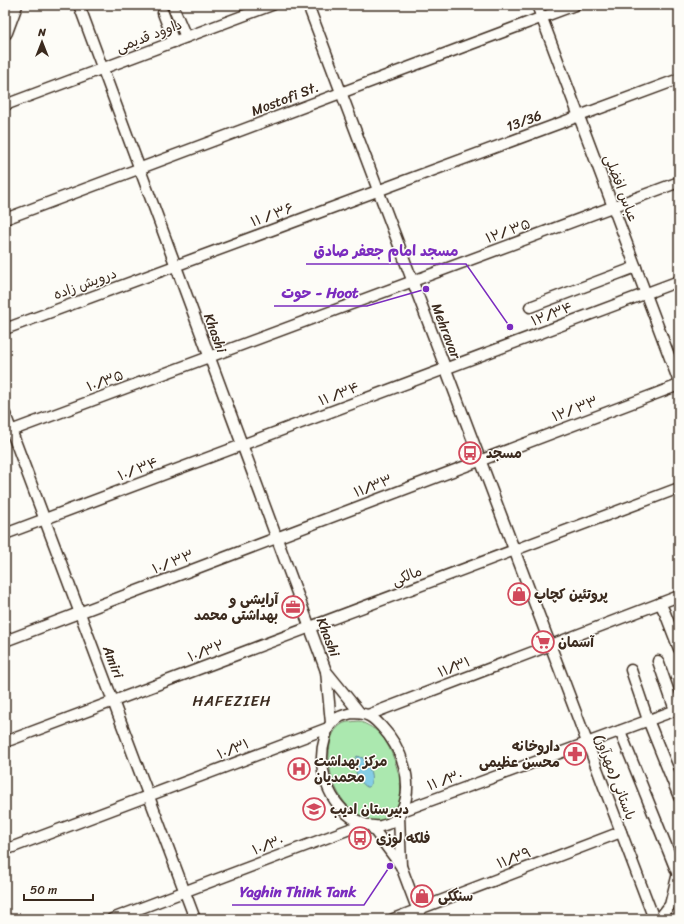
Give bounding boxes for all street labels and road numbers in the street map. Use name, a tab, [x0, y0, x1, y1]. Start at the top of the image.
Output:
street label: داوود قدیمی	[112, 12, 186, 60]
street label: Mostofi St.	[247, 75, 323, 123]
street label: 13/36	[503, 103, 545, 139]
street label: عباس افضلی	[597, 150, 645, 226]
street label: ۱۱ / ۳۶	[247, 196, 297, 234]
street label: ۱۲/ ۳۵	[482, 211, 534, 251]
street label: درویش زاده	[50, 261, 120, 307]
street label: ۱۲/۳۴	[527, 295, 577, 333]
street label: Mehravar	[424, 299, 469, 364]
street label: Khashi	[196, 310, 234, 357]
street label: ۱۰/۳۵	[83, 363, 127, 399]
street label: ۱۱ /۳۴	[315, 375, 363, 413]
street label: ۱۲/ ۳۳	[548, 389, 602, 429]
street label: ۱۰/ ۳۴	[114, 450, 162, 488]
street label: ۱۱/۳۳	[350, 467, 396, 505]
street label: ۱۰/ ۳۳	[148, 543, 198, 581]
street label: مالکی	[388, 559, 426, 593]
street label: Khashi	[309, 614, 347, 661]
street label: ۱۰/۳۲	[184, 633, 228, 669]
street label: Amiri	[95, 641, 131, 683]
street label: ۱۱/۳۱	[434, 649, 474, 685]
street label: باستانی (مهرآور)	[587, 730, 643, 824]
street label: ۱۰/۳۱	[213, 731, 253, 767]
street label: ۱۱ /۳۰	[423, 762, 467, 798]
street label: ۱۰/۳۰	[248, 827, 288, 863]
street label: ۱۱/۲۹	[493, 840, 535, 876]

